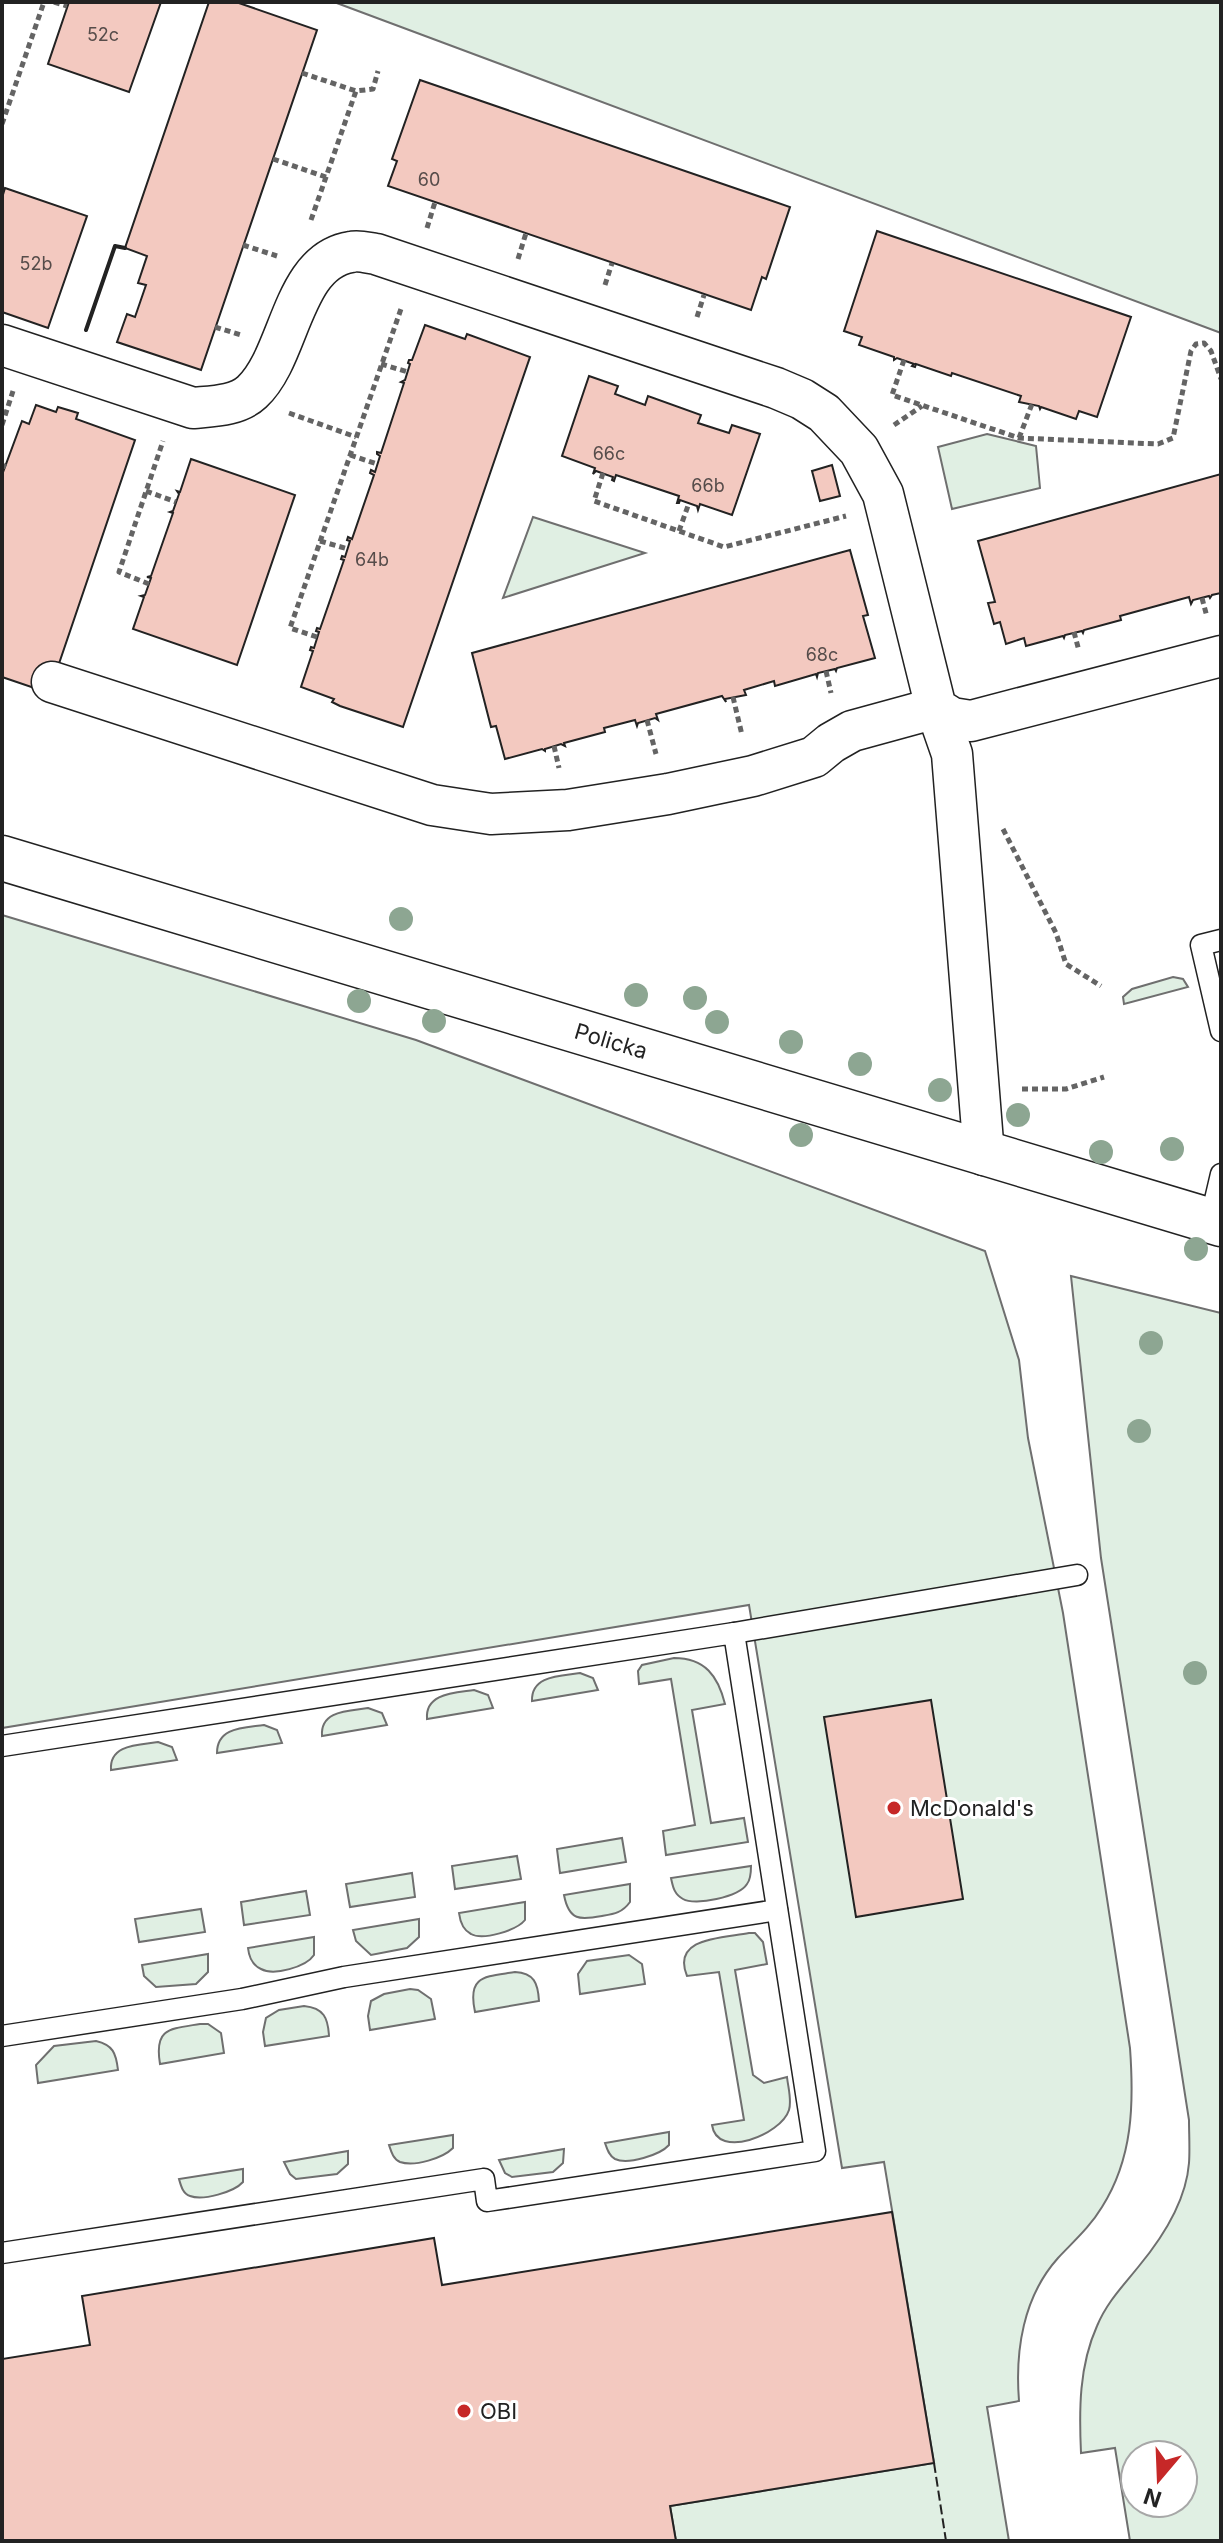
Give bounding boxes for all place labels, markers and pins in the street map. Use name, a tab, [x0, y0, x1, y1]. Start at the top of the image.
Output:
place label: McDonald's	[910, 1795, 1034, 1821]
marker: McDonald's	[885, 1799, 903, 1817]
place label: OBI	[480, 2398, 517, 2424]
marker: OBI	[455, 2402, 473, 2420]

